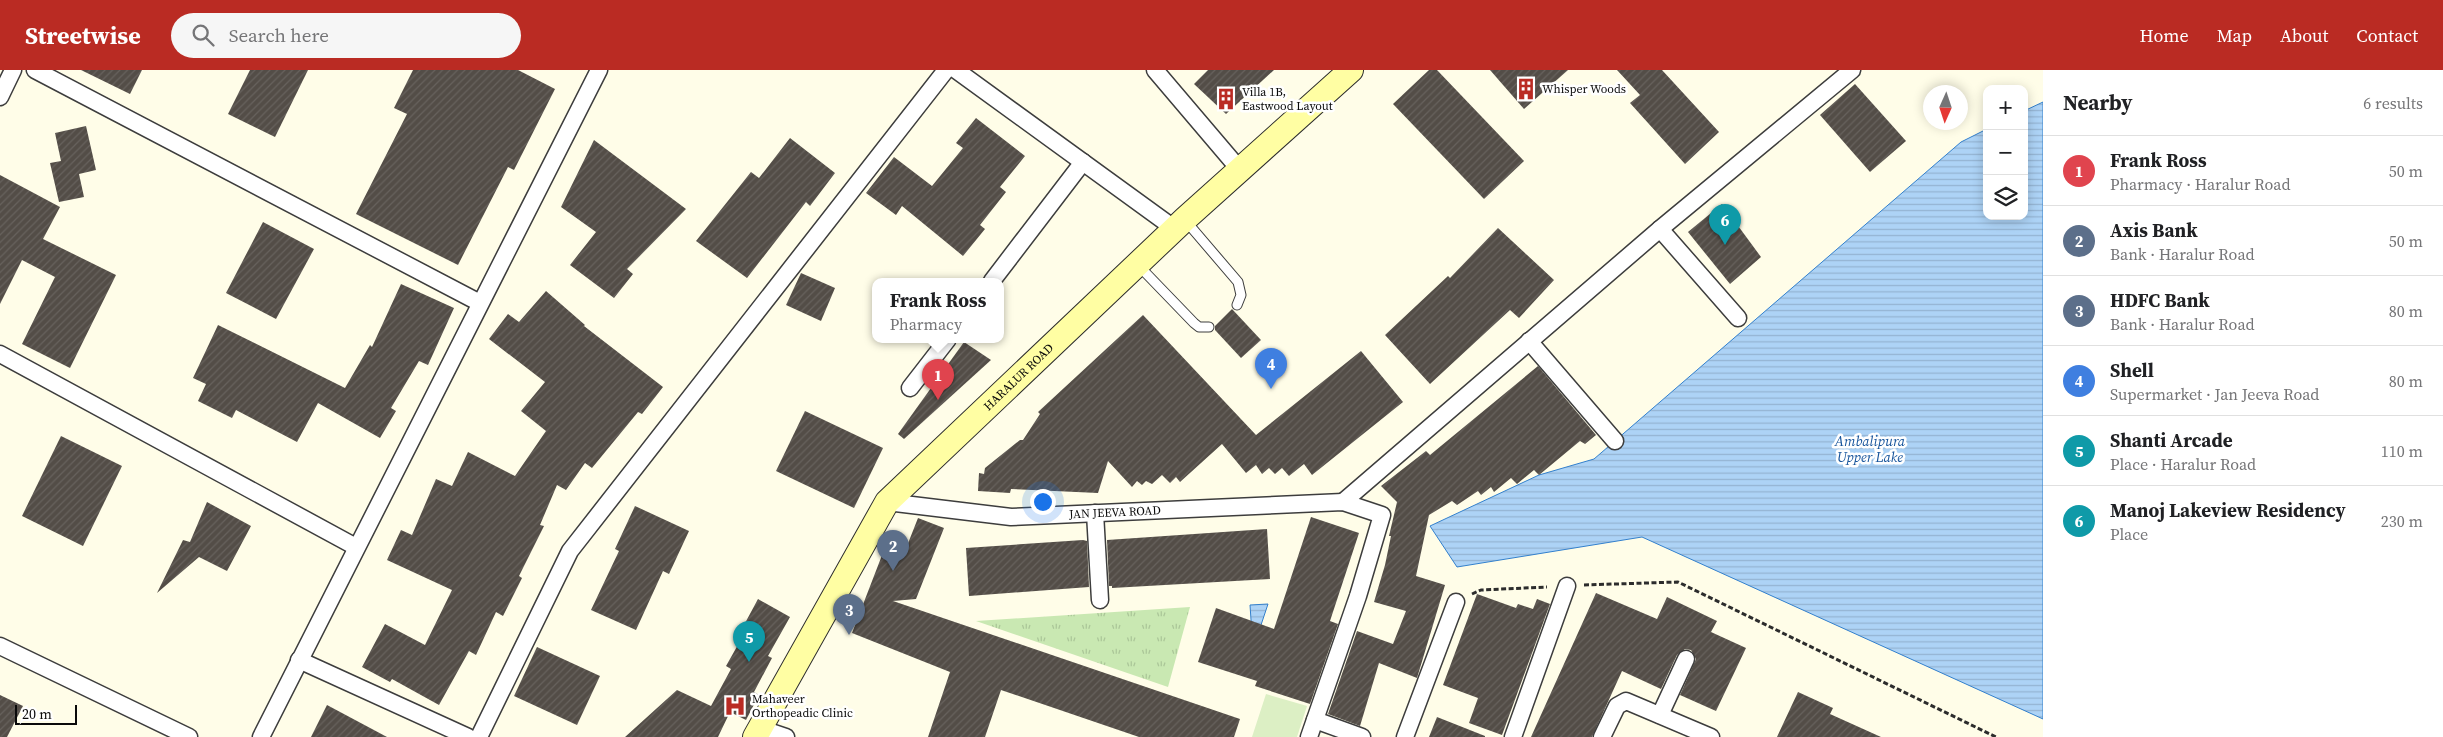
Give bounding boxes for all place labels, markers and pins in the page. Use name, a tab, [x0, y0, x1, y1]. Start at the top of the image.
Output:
building icon: Whisper Woods	[1513, 76, 1539, 102]
place label: Whisper Woods	[1542, 81, 1626, 97]
place label: Villa 1B, Eastwood Layout	[1242, 84, 1333, 114]
building icon: Villa 1B, Eastwood Layout	[1213, 86, 1239, 112]
pin: 6	[1709, 204, 1741, 245]
pin: 4	[1255, 348, 1287, 389]
pin: 1	[922, 359, 954, 400]
pin: 2	[877, 530, 909, 571]
pin: 3	[833, 594, 865, 635]
pin: 5	[733, 621, 765, 662]
place label: Mahaveer Orthopeadic Clinic	[752, 691, 853, 721]
hospital icon: Mahaveer Orthopeadic Clinic	[722, 693, 748, 719]

